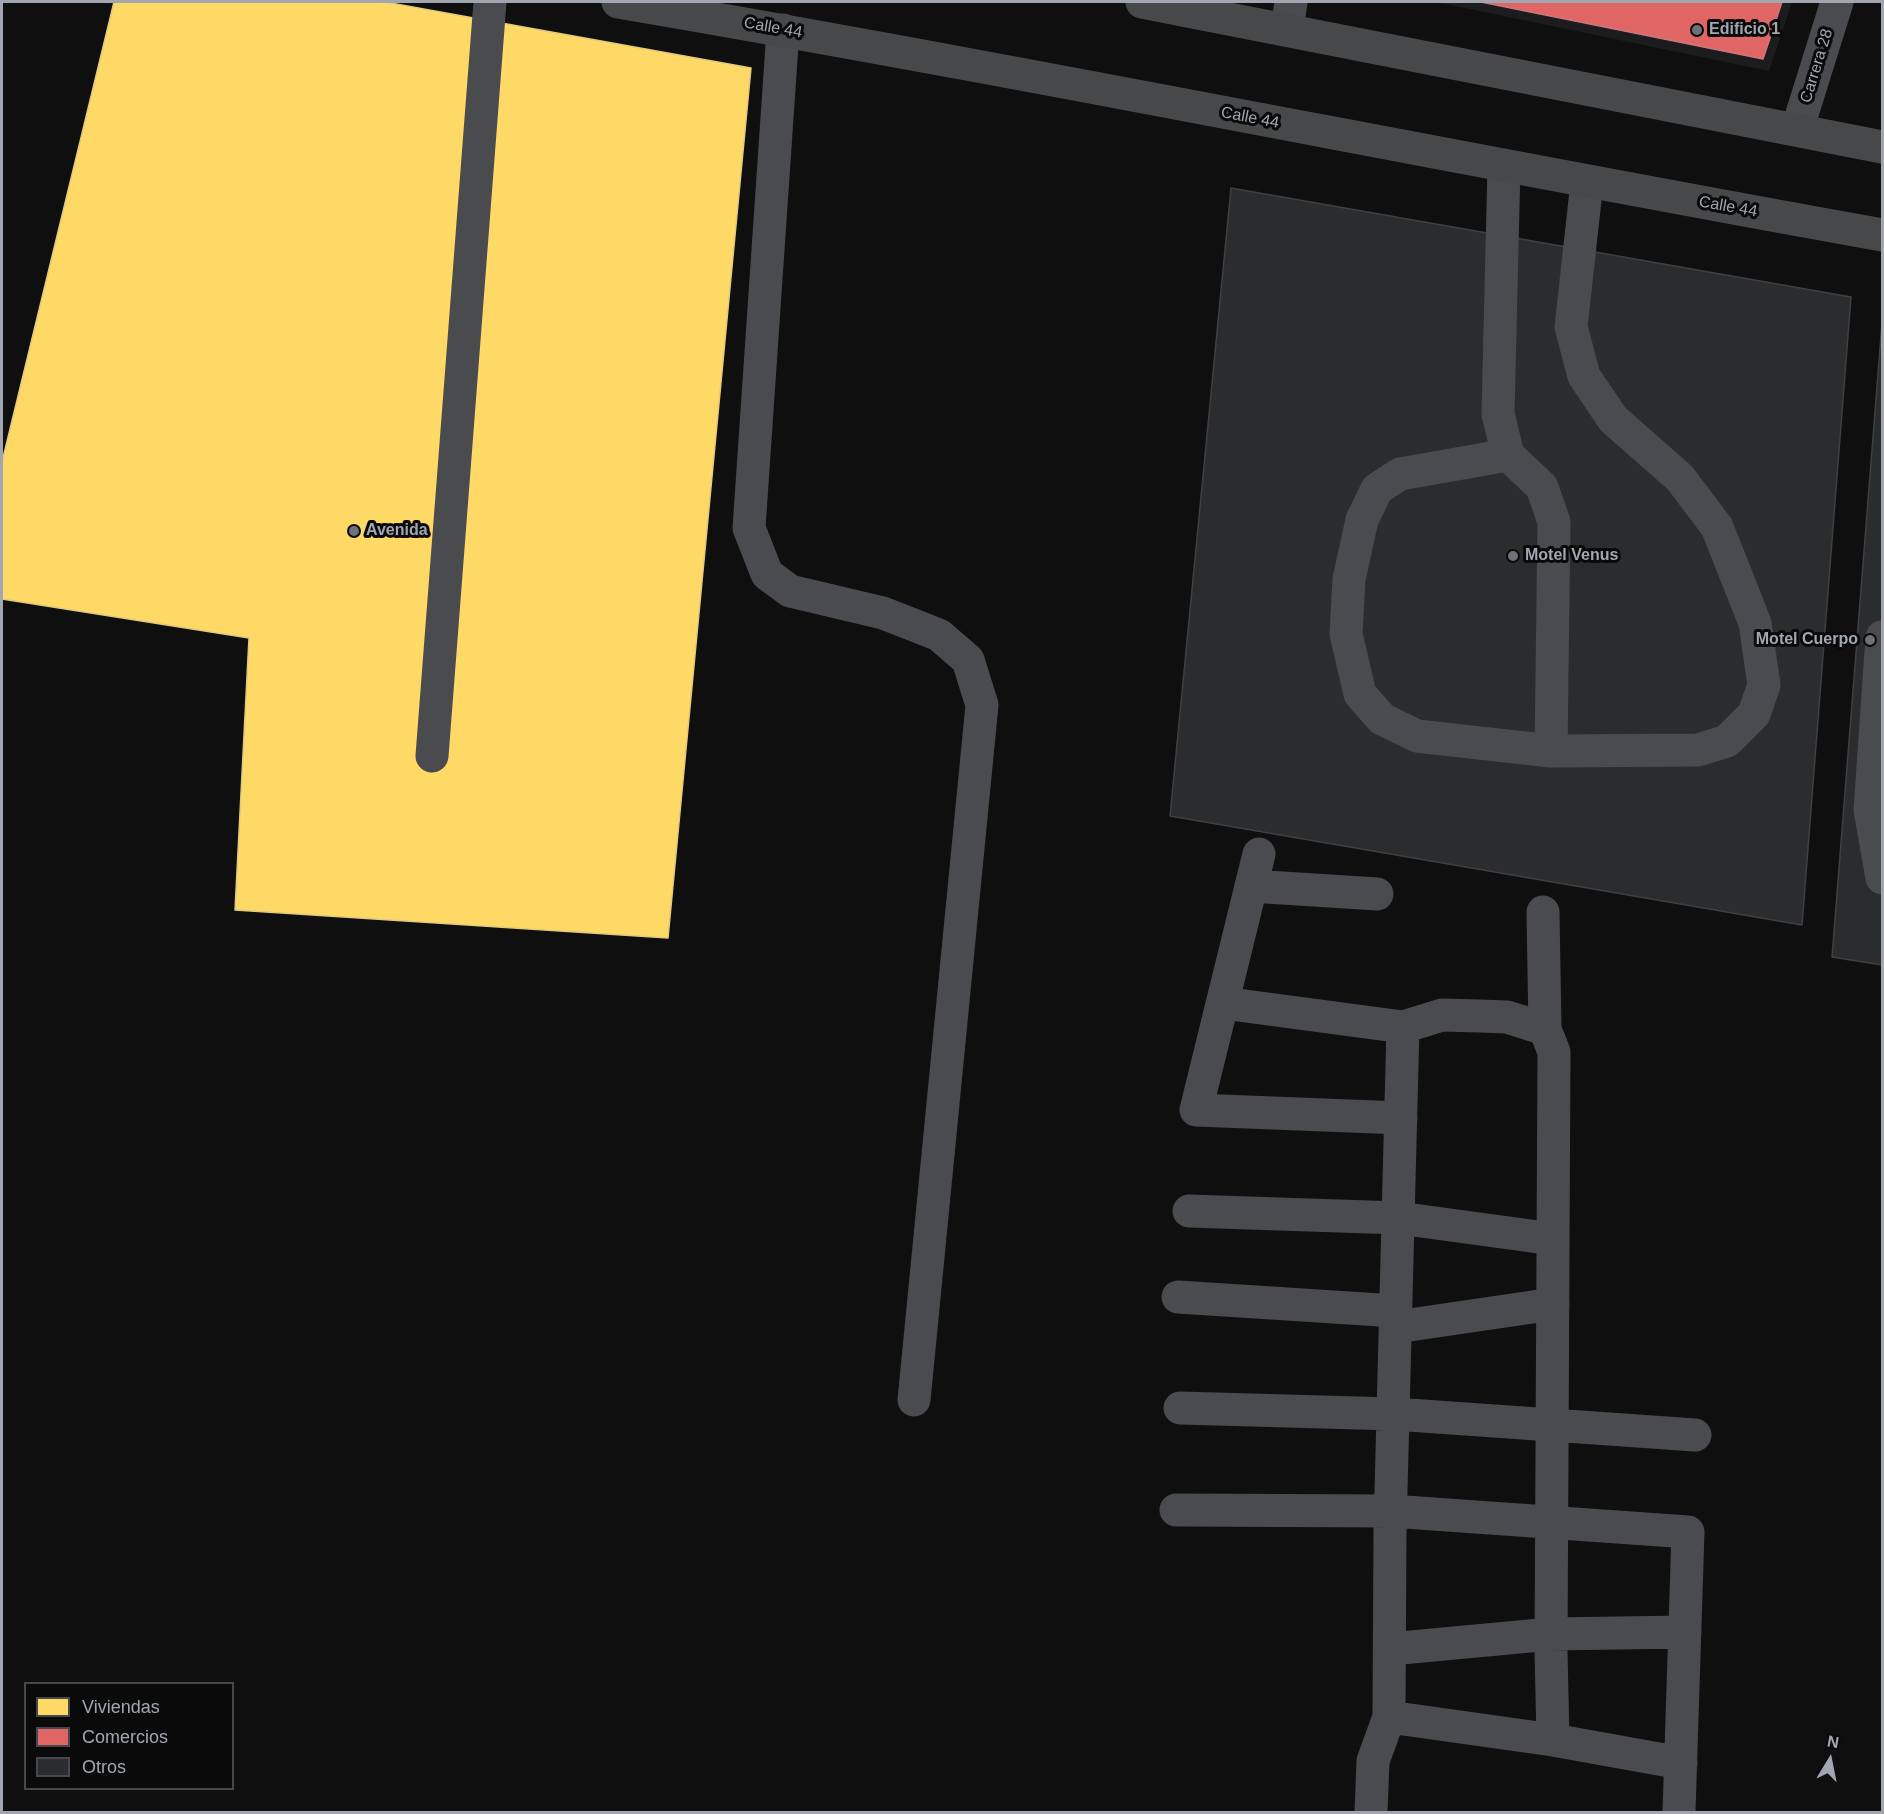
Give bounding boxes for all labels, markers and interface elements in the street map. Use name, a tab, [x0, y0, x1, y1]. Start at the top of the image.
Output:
street label: Calle 44	[742, 13, 804, 43]
place label: Edificio 1	[1709, 20, 1780, 40]
marker: Edificio 1	[1690, 23, 1704, 37]
street label: Carrera 28	[1797, 27, 1837, 105]
street label: Calle 44	[1219, 103, 1281, 133]
street label: Calle 44	[1697, 192, 1759, 222]
place label: Avenida	[366, 521, 428, 541]
marker: Avenida	[347, 524, 361, 538]
place label: Motel Venus	[1525, 546, 1618, 566]
marker: Motel Venus	[1506, 549, 1520, 563]
place label: Motel Cuerpo	[1756, 630, 1858, 650]
marker: Motel Cuerpo	[1863, 633, 1877, 647]
legend	[24, 1682, 234, 1790]
text: Viviendas	[82, 1697, 160, 1717]
text: Comercios	[82, 1727, 168, 1747]
north arrow	[1800, 1730, 1860, 1790]
text: N	[1826, 1732, 1840, 1751]
text: Otros	[82, 1757, 126, 1777]

